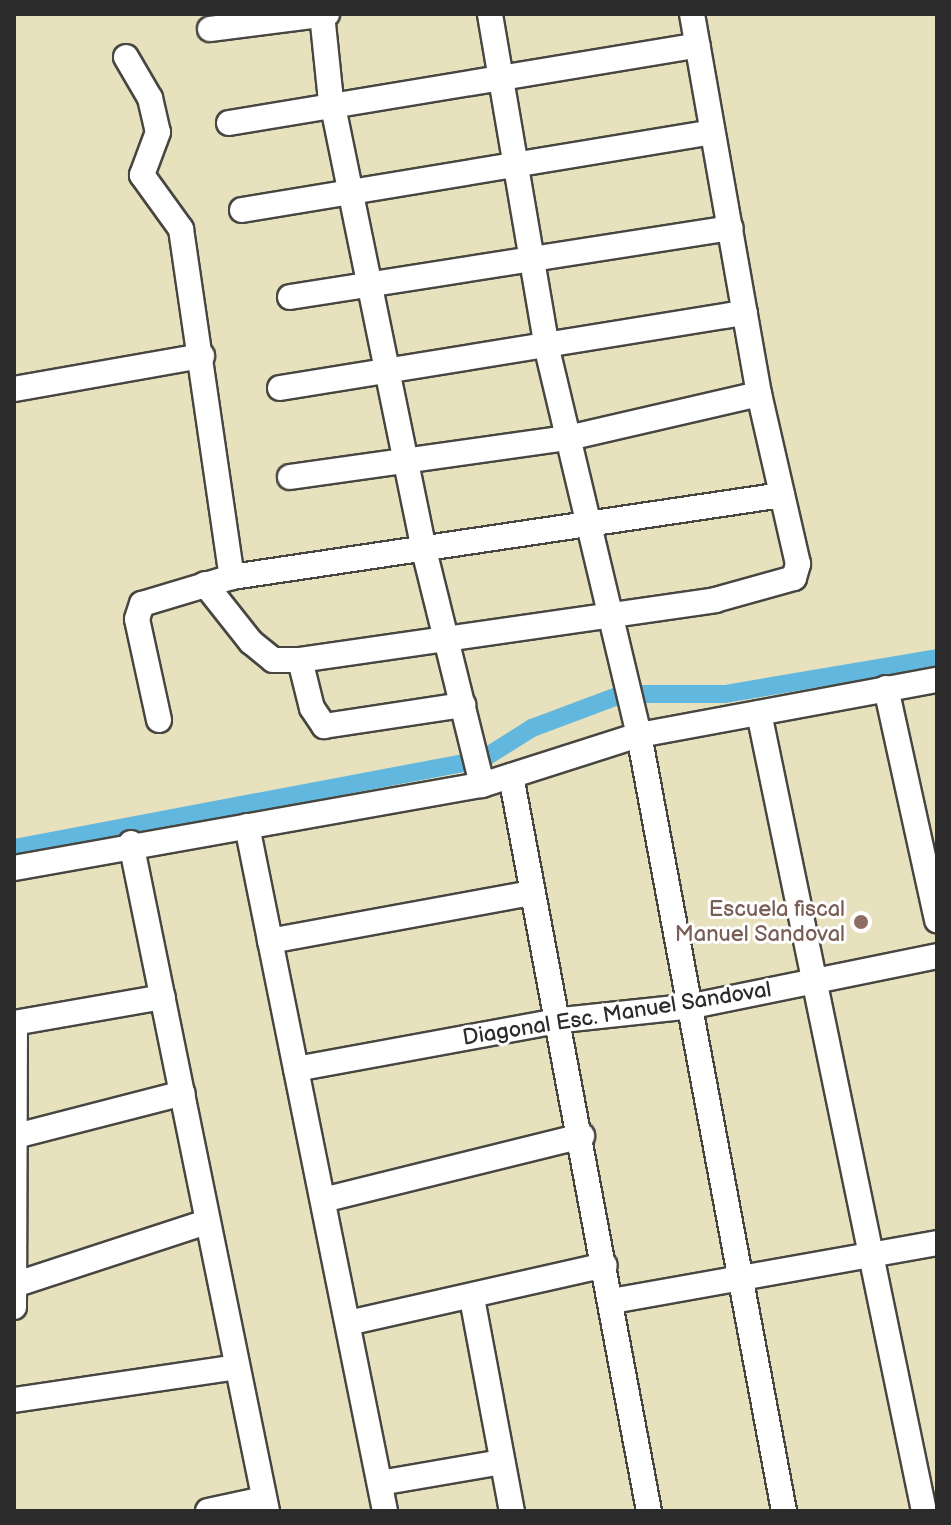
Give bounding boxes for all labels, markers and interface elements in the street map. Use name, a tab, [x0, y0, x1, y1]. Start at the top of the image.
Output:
place label: Escuela fiscal Manuel Sandoval	[674, 896, 845, 948]
marker: Escuela fiscal Manuel Sandoval	[852, 913, 870, 931]
street label: Diagonal Esc. Manuel Sandoval	[461, 977, 773, 1051]

